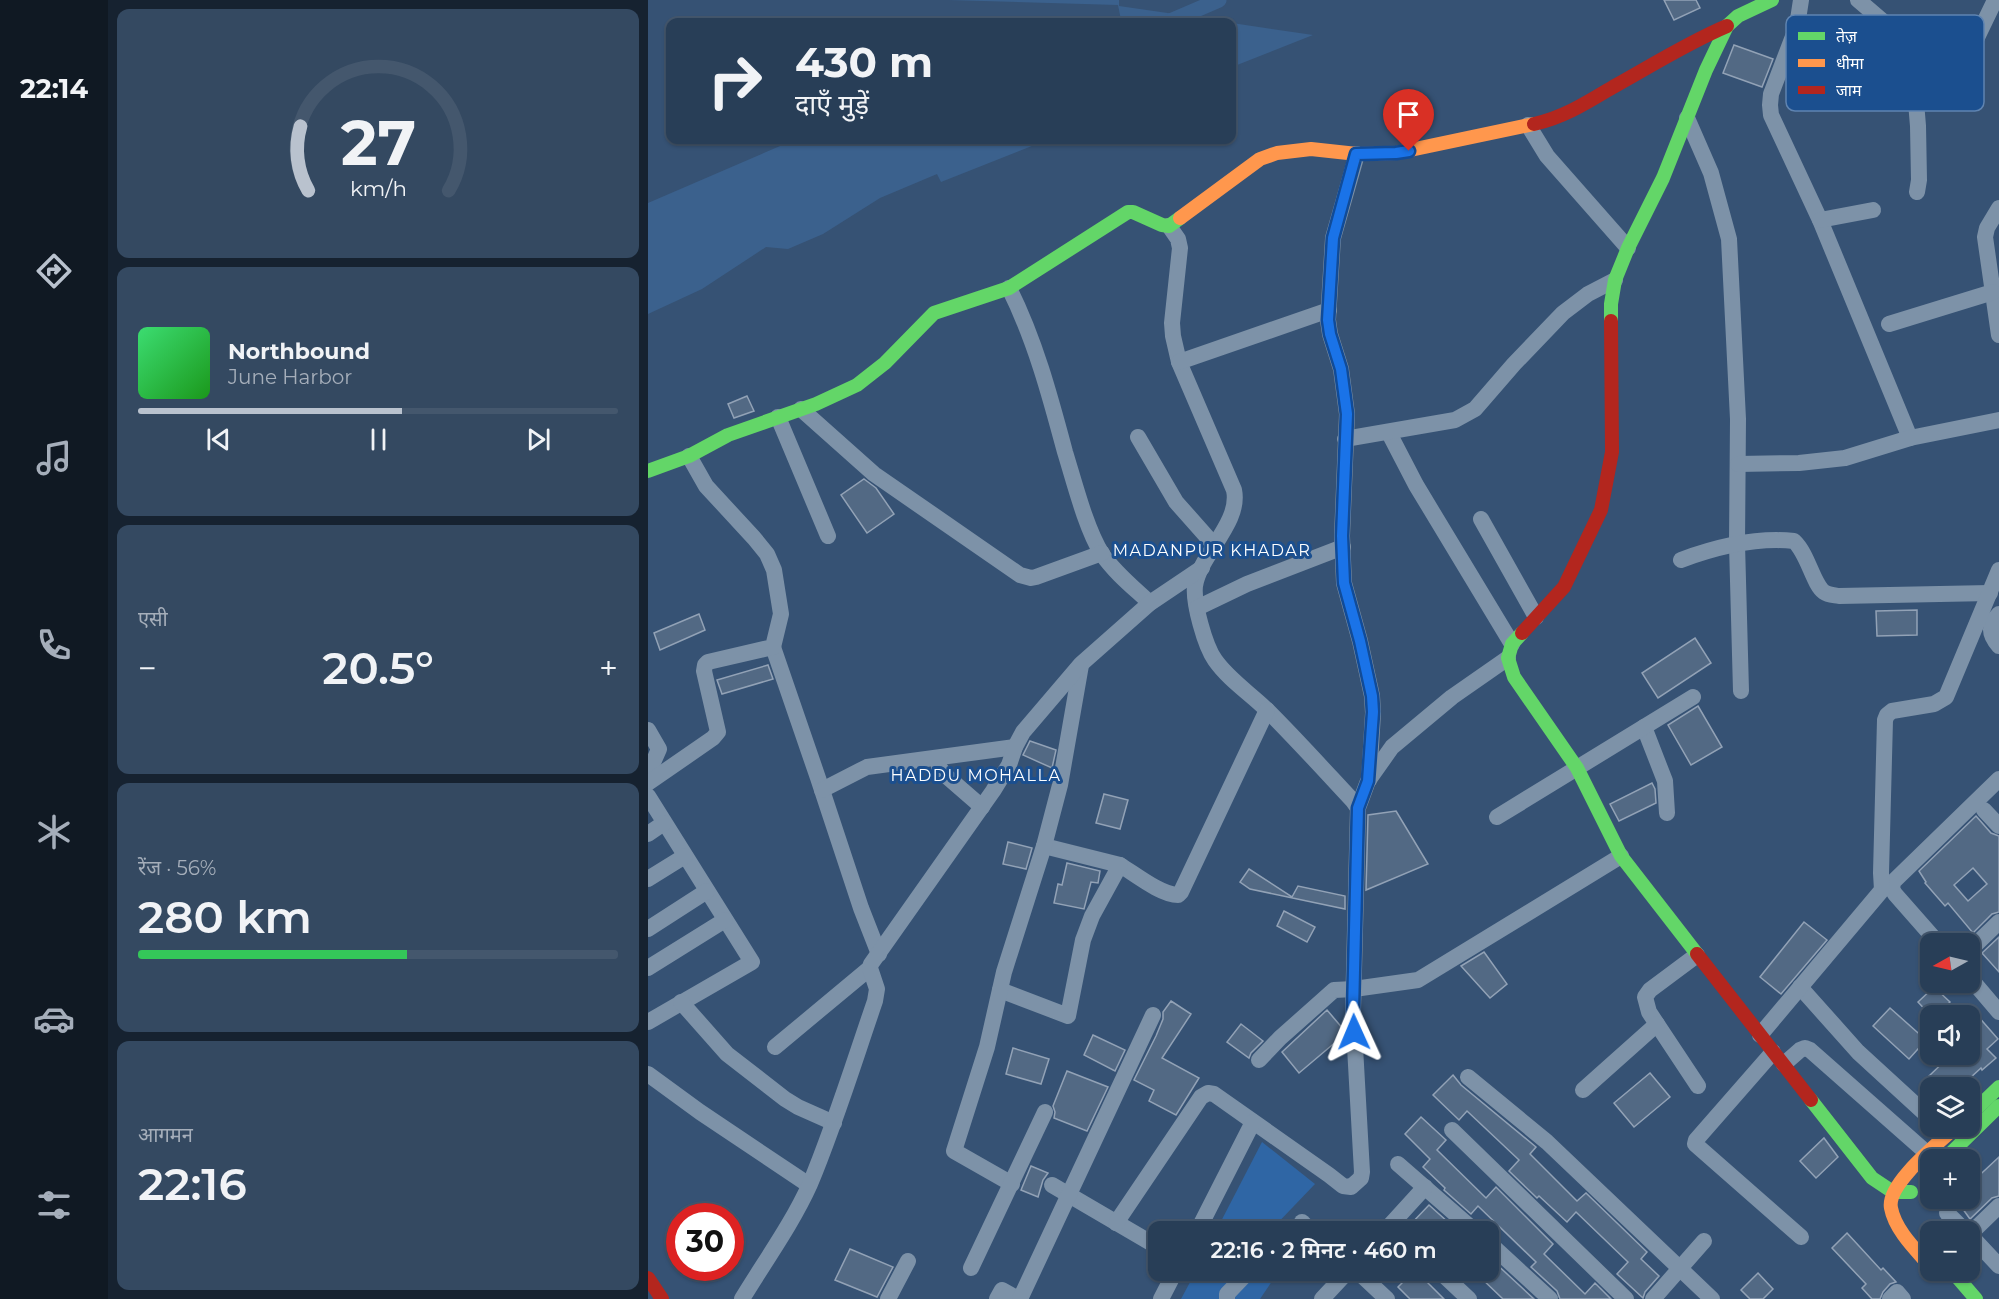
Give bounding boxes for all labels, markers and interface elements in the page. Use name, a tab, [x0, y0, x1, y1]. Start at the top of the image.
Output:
legend	[1786, 15, 1984, 111]
text: तेज़	[1836, 27, 1858, 46]
text: 430 m	[795, 36, 933, 88]
icon: right	[696, 42, 774, 120]
text: धीमा	[1836, 54, 1865, 73]
text: 22:14	[20, 72, 88, 105]
text: जाम	[1836, 81, 1862, 100]
text: दाएँ मुड़ें	[795, 88, 869, 121]
pin	[1383, 89, 1434, 151]
icon: arrive	[1392, 98, 1425, 131]
text: 27	[340, 105, 416, 181]
text: km/h	[349, 175, 407, 201]
icon: directions	[33, 250, 75, 292]
text: Northbound	[228, 338, 370, 365]
text: June Harbor	[228, 365, 352, 389]
icon: previous	[202, 423, 235, 456]
icon: pause	[362, 423, 395, 456]
icon: next	[522, 423, 555, 456]
icon: music	[33, 437, 75, 479]
district label: MADANPUR KHADAR	[1113, 541, 1311, 560]
text: एसी	[138, 607, 168, 631]
icon: phone	[33, 624, 75, 666]
text: 20.5°	[322, 640, 434, 695]
text: −	[138, 648, 157, 688]
text: +	[599, 648, 618, 688]
district label: HADDU MOHALLA	[891, 766, 1061, 785]
icon: climate	[33, 811, 75, 853]
text: रेंज · 56%	[138, 856, 216, 880]
text: 280 km	[138, 889, 312, 944]
north arrow	[1920, 933, 1980, 993]
map controls	[1920, 933, 1980, 1281]
icon: car	[33, 998, 75, 1040]
position arrow	[1322, 1000, 1386, 1064]
button: sound	[1920, 1005, 1980, 1065]
button: layers	[1920, 1077, 1980, 1137]
text: आगमन	[138, 1123, 193, 1147]
button: +	[1920, 1149, 1980, 1209]
text: 22:16	[138, 1156, 247, 1211]
icon: filters	[33, 1184, 75, 1226]
speed limit sign: 30	[666, 1203, 744, 1281]
button: −	[1920, 1221, 1980, 1281]
text: 22:16 · 2 मिनट · 460 m	[1210, 1237, 1437, 1264]

